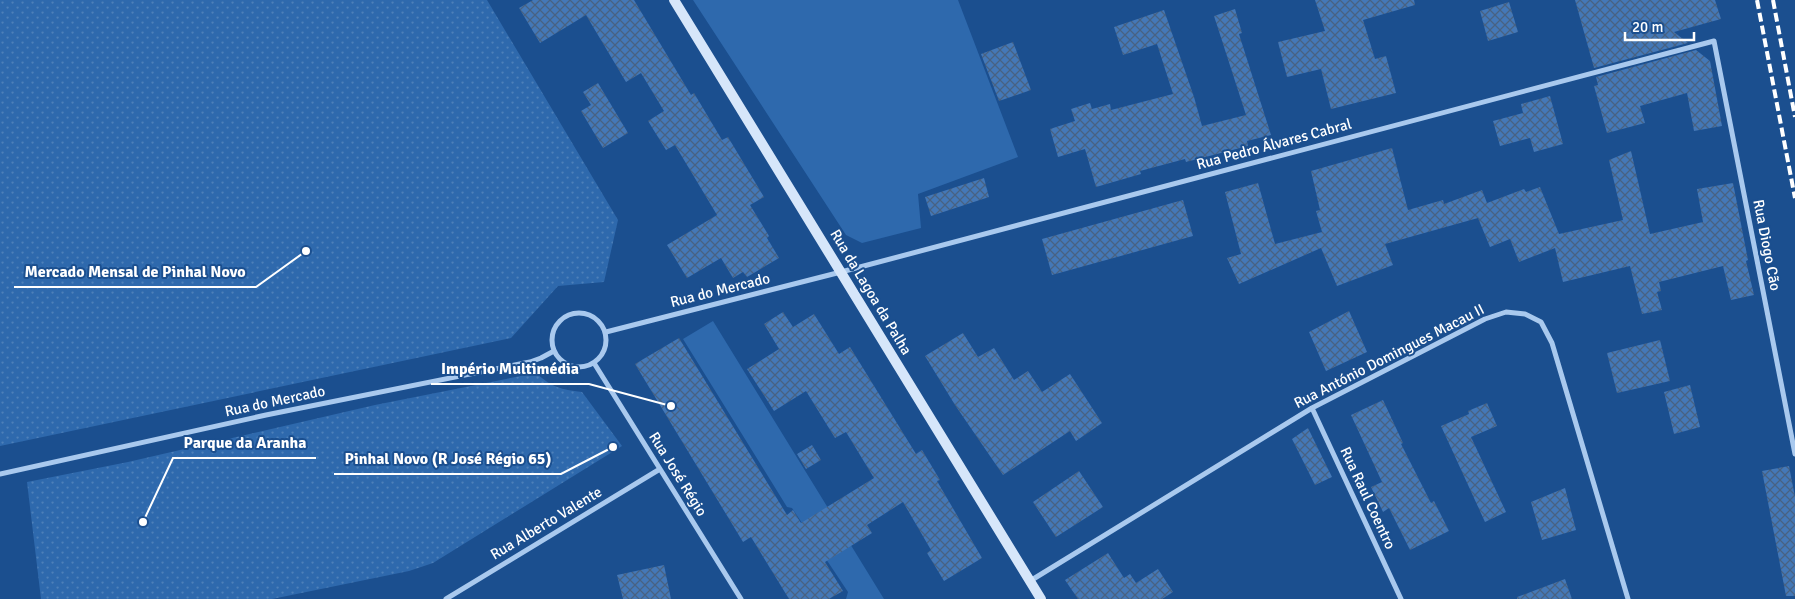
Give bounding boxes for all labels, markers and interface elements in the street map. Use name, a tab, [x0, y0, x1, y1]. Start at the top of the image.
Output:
scale bar	[1625, 10, 1694, 42]
text: 20 m	[1632, 18, 1663, 36]
street label: Rua Pedro Álvares Cabral	[1194, 114, 1354, 173]
street label: Rua Diogo Cão	[1749, 198, 1785, 292]
street label: Rua da Lagoa da Palha	[826, 226, 916, 358]
callout: Mercado Mensal de Pinhal Novo	[14, 256, 256, 287]
text: Mercado Mensal de Pinhal Novo	[24, 262, 246, 282]
street label: Rua do Mercado	[668, 269, 772, 311]
street label: Rua António Domingues Macau II	[1291, 300, 1487, 412]
callout: Império Multimédia	[431, 353, 589, 384]
text: Império Multimédia	[441, 359, 579, 379]
street label: Rua do Mercado	[223, 382, 327, 420]
callout: Parque da Aranha	[173, 427, 316, 458]
street label: Rua José Régio	[645, 429, 711, 520]
text: Parque da Aranha	[184, 433, 306, 453]
callout: Pinhal Novo (R José Régio 65)	[334, 443, 561, 474]
street label: Rua Raul Coentro	[1336, 444, 1400, 552]
text: Pinhal Novo (R José Régio 65)	[345, 449, 551, 469]
street label: Rua Alberto Valente	[487, 483, 605, 563]

